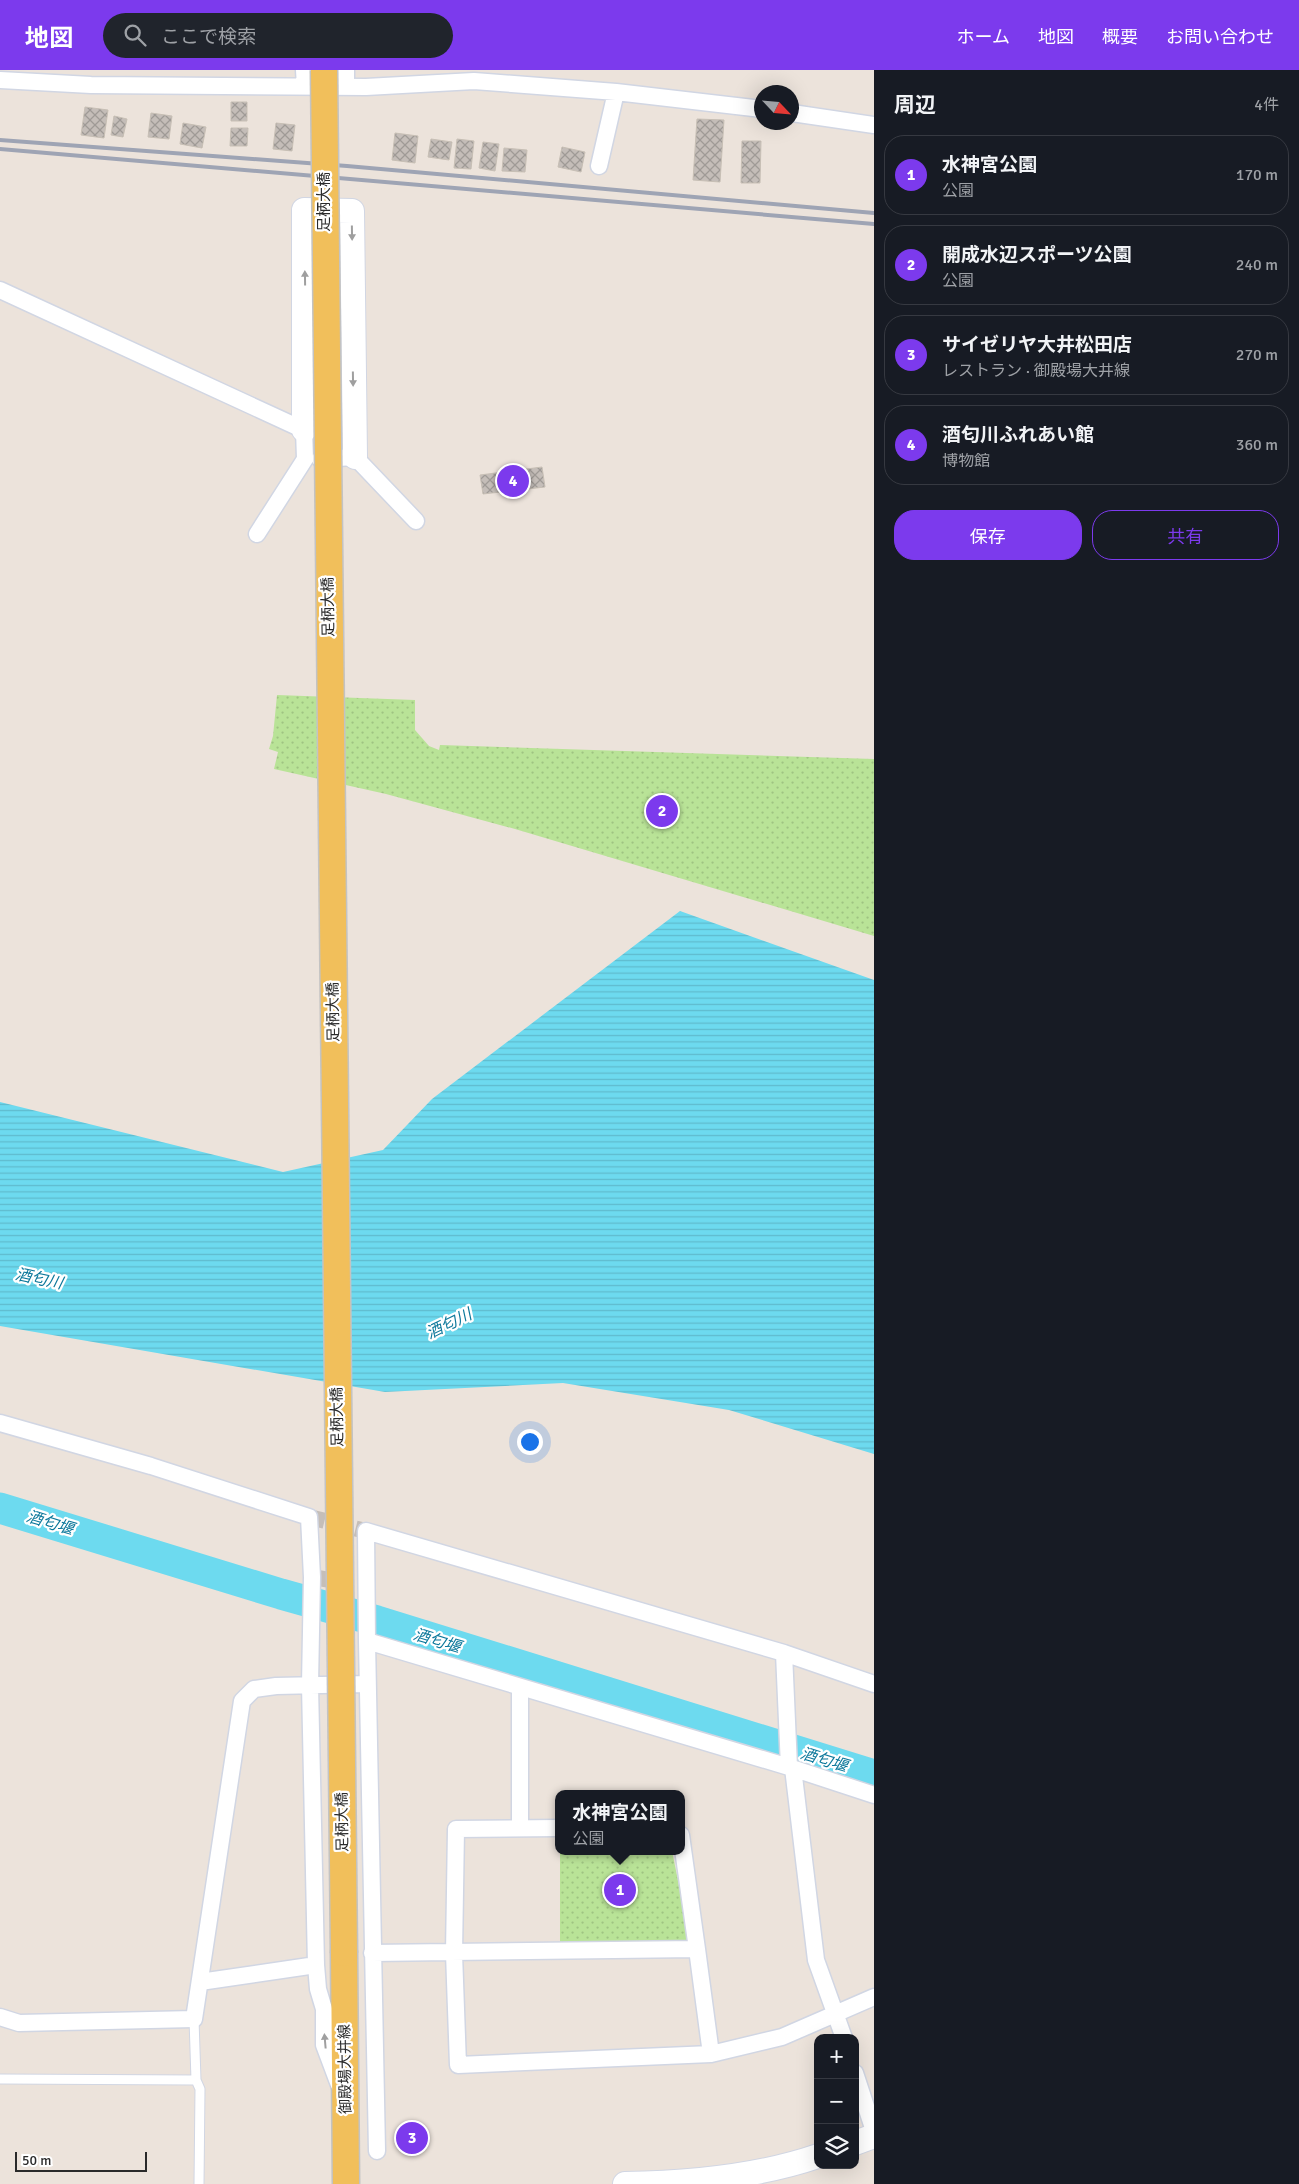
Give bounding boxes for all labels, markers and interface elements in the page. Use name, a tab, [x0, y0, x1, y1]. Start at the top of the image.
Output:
search box	[103, 13, 453, 58]
icon: search	[121, 21, 149, 49]
text: 地図	[25, 23, 73, 53]
text: ここで検索	[161, 25, 256, 49]
text: ホーム	[957, 26, 1010, 48]
text: 地図	[1038, 26, 1074, 48]
text: 概要	[1102, 26, 1138, 48]
text: お問い合わせ	[1166, 26, 1274, 48]
north arrow	[754, 85, 799, 130]
text: 周辺	[894, 92, 936, 118]
text: 4件	[1254, 95, 1279, 115]
text: 水神宮公園	[942, 153, 1037, 177]
text: 1	[907, 165, 915, 185]
text: 170 m	[1236, 165, 1278, 185]
street label: 足柄大橋	[315, 172, 333, 232]
text: 公園	[942, 181, 974, 201]
one-way arrow	[348, 225, 356, 241]
text: 開成水辺スポーツ公園	[942, 243, 1132, 267]
text: 2	[907, 255, 915, 275]
text: 240 m	[1236, 255, 1278, 275]
one-way arrow	[301, 269, 309, 285]
text: 公園	[942, 271, 974, 291]
text: サイゼリヤ大井松田店	[942, 333, 1132, 357]
text: 3	[907, 345, 915, 365]
text: 270 m	[1236, 345, 1278, 365]
text: レストラン · 御殿場大井線	[942, 361, 1130, 381]
one-way arrow	[349, 371, 357, 387]
text: 酒匂川ふれあい館	[942, 423, 1094, 447]
text: 4	[907, 435, 915, 455]
text: 360 m	[1236, 435, 1278, 455]
text: 博物館	[942, 451, 990, 471]
pin: 4	[497, 462, 529, 500]
button: 保存	[894, 510, 1082, 560]
button: 共有	[1092, 510, 1279, 560]
street label: 足柄大橋	[318, 577, 338, 637]
pin: 2	[646, 792, 678, 830]
street label: 足柄大橋	[323, 982, 343, 1042]
water label: 酒匂川	[13, 1264, 67, 1294]
water label: 酒匂川	[423, 1304, 477, 1344]
street label: 足柄大橋	[327, 1387, 347, 1447]
your location	[517, 1429, 543, 1455]
water label: 酒匂堰	[24, 1506, 79, 1540]
water label: 酒匂堰	[411, 1624, 466, 1658]
water label: 酒匂堰	[798, 1743, 853, 1777]
popup	[555, 1790, 685, 1855]
street label: 足柄大橋	[332, 1792, 352, 1852]
text: 水神宮公園	[572, 1801, 668, 1825]
text: 公園	[572, 1829, 605, 1849]
pin: 1	[604, 1871, 636, 1909]
street label: 御殿場大井線	[335, 2024, 355, 2114]
one-way arrow	[320, 2032, 328, 2048]
map controls	[814, 2034, 859, 2169]
button: +	[814, 2034, 859, 2079]
button: −	[814, 2079, 859, 2124]
pin: 3	[396, 2119, 428, 2157]
button: layers	[814, 2124, 859, 2169]
scale bar	[15, 2149, 148, 2172]
text: 50 m	[22, 2152, 51, 2169]

